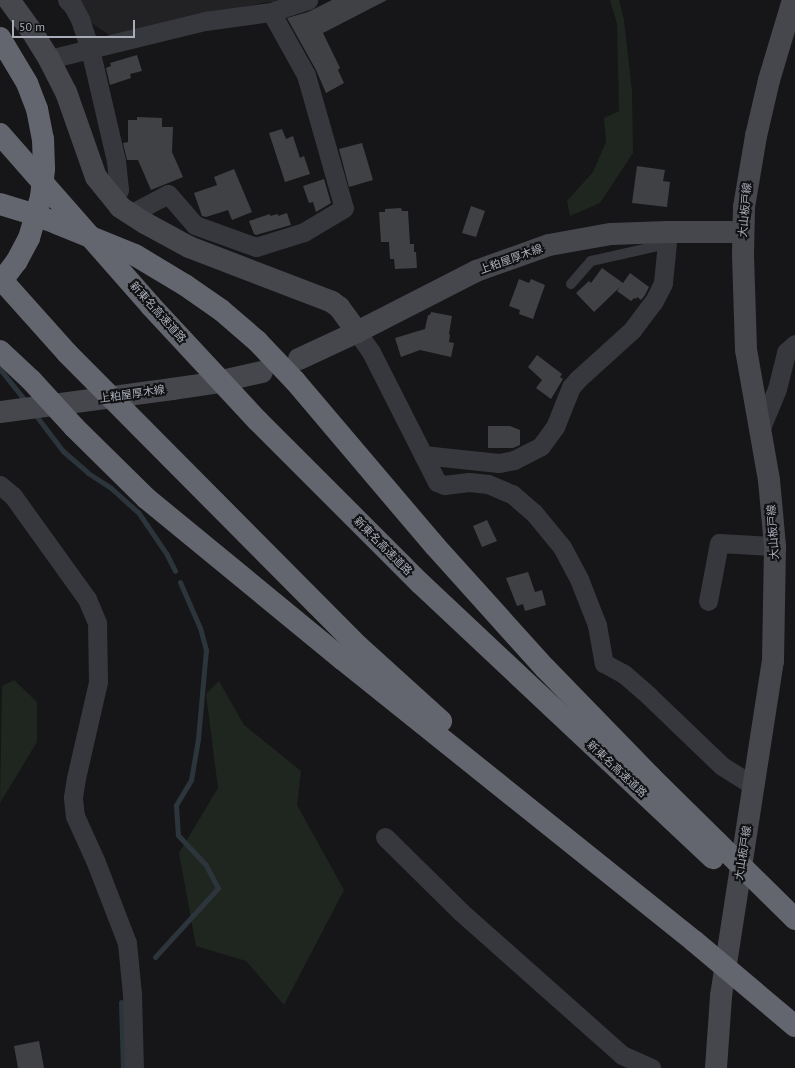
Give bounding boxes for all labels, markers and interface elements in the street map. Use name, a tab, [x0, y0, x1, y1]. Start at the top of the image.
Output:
scale bar	[14, 12, 137, 38]
text: 50 m	[19, 19, 45, 34]
street label: 大山板戸線	[736, 182, 754, 238]
street label: 上粕屋厚木線	[478, 242, 544, 276]
street label: 新東名高速道路	[127, 279, 189, 345]
street label: 上粕屋厚木線	[98, 383, 166, 405]
street label: 大山板戸線	[764, 504, 782, 560]
street label: 新東名高速道路	[351, 514, 415, 578]
street label: 新東名高速道路	[584, 738, 650, 800]
street label: 大山板戸線	[732, 825, 754, 881]

